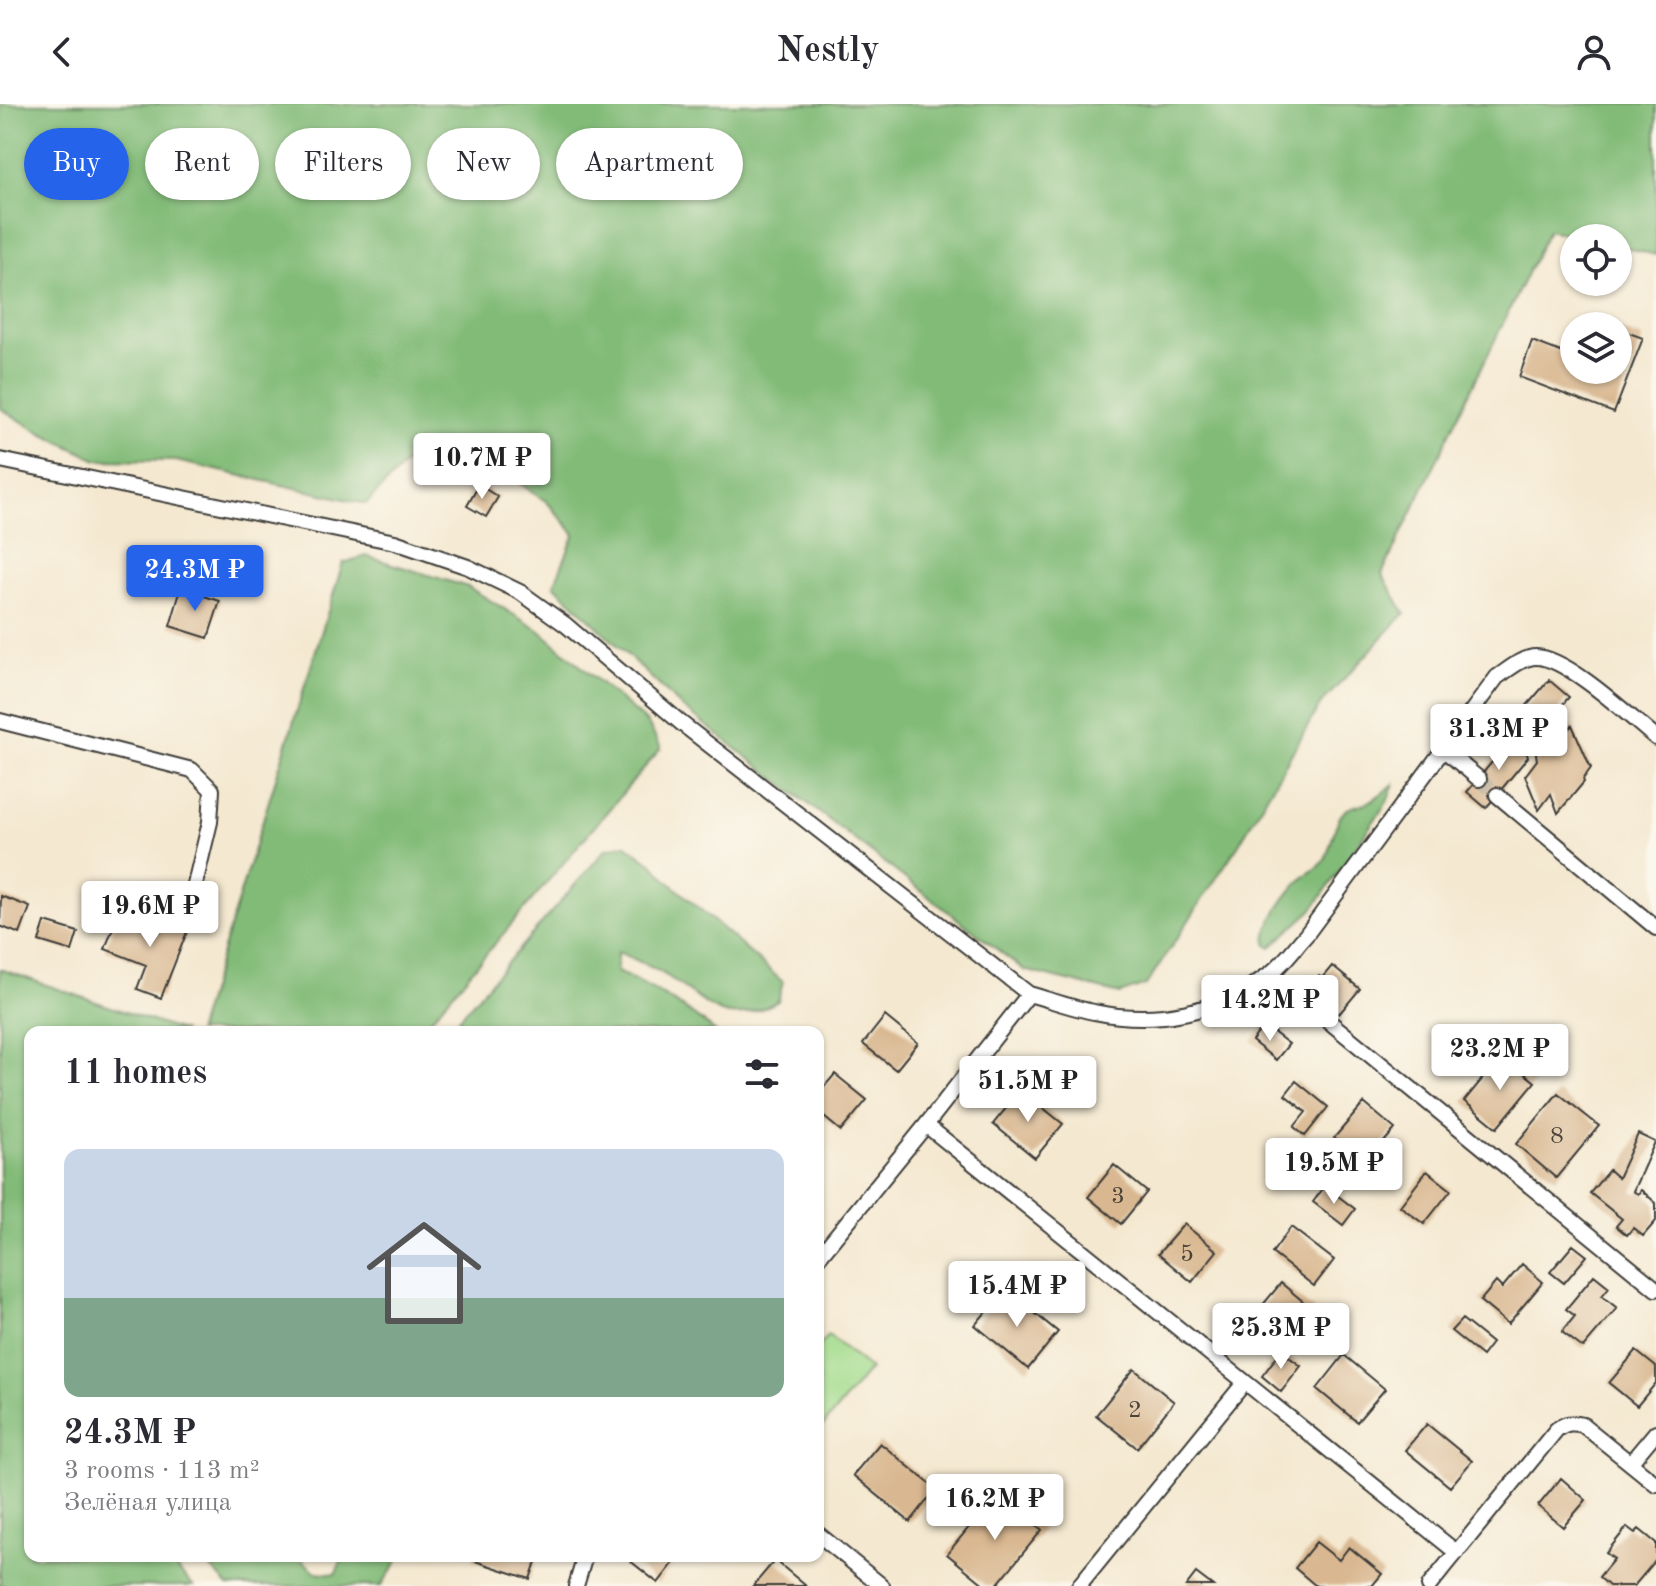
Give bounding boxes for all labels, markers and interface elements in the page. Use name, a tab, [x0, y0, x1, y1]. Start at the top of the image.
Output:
icon: back	[40, 30, 84, 74]
icon: person	[1572, 30, 1616, 74]
text: Nestly	[776, 34, 880, 70]
chip: Buy	[24, 128, 129, 200]
chip: Rent	[145, 128, 259, 200]
chip: Filters	[275, 128, 411, 200]
chip: New	[427, 128, 540, 200]
chip: Apartment	[556, 128, 743, 200]
map controls	[1560, 224, 1632, 384]
button: locate	[1560, 224, 1632, 296]
button: layers	[1560, 312, 1632, 384]
pin: 10.7M ₽	[408, 433, 556, 501]
text: 10.7M ₽	[431, 446, 533, 472]
pin: 24.3M ₽	[121, 545, 269, 613]
text: 24.3M ₽	[144, 558, 246, 584]
pin: 31.3M ₽	[1425, 704, 1573, 772]
text: 31.3M ₽	[1448, 717, 1550, 743]
pin: 19.6M ₽	[76, 881, 224, 949]
text: 19.6M ₽	[99, 894, 201, 920]
pin: 14.2M ₽	[1196, 975, 1344, 1043]
text: 14.2M ₽	[1219, 988, 1321, 1014]
pin: 23.2M ₽	[1426, 1024, 1574, 1092]
text: 23.2M ₽	[1449, 1037, 1551, 1063]
icon: filters	[740, 1052, 784, 1096]
pin: 51.5M ₽	[954, 1056, 1102, 1124]
text: 11 homes	[64, 1057, 207, 1091]
text: 51.5M ₽	[977, 1069, 1079, 1095]
house number: 8	[1550, 1125, 1564, 1149]
pin: 19.5M ₽	[1260, 1138, 1408, 1206]
text: 19.5M ₽	[1283, 1151, 1385, 1177]
house number: 3	[1111, 1185, 1125, 1209]
icon: home	[352, 1201, 496, 1345]
house number: 5	[1180, 1243, 1194, 1267]
pin: 15.4M ₽	[943, 1261, 1091, 1329]
text: 15.4M ₽	[966, 1274, 1068, 1300]
pin: 25.3M ₽	[1207, 1303, 1355, 1371]
text: 25.3M ₽	[1230, 1316, 1332, 1342]
house number: 2	[1128, 1399, 1142, 1423]
text: 24.3M ₽	[64, 1417, 196, 1451]
text: 3 rooms · 113 m²	[64, 1458, 260, 1484]
pin: 16.2M ₽	[921, 1474, 1069, 1542]
text: 16.2M ₽	[944, 1487, 1046, 1513]
text: Зелёная улица	[64, 1490, 232, 1516]

